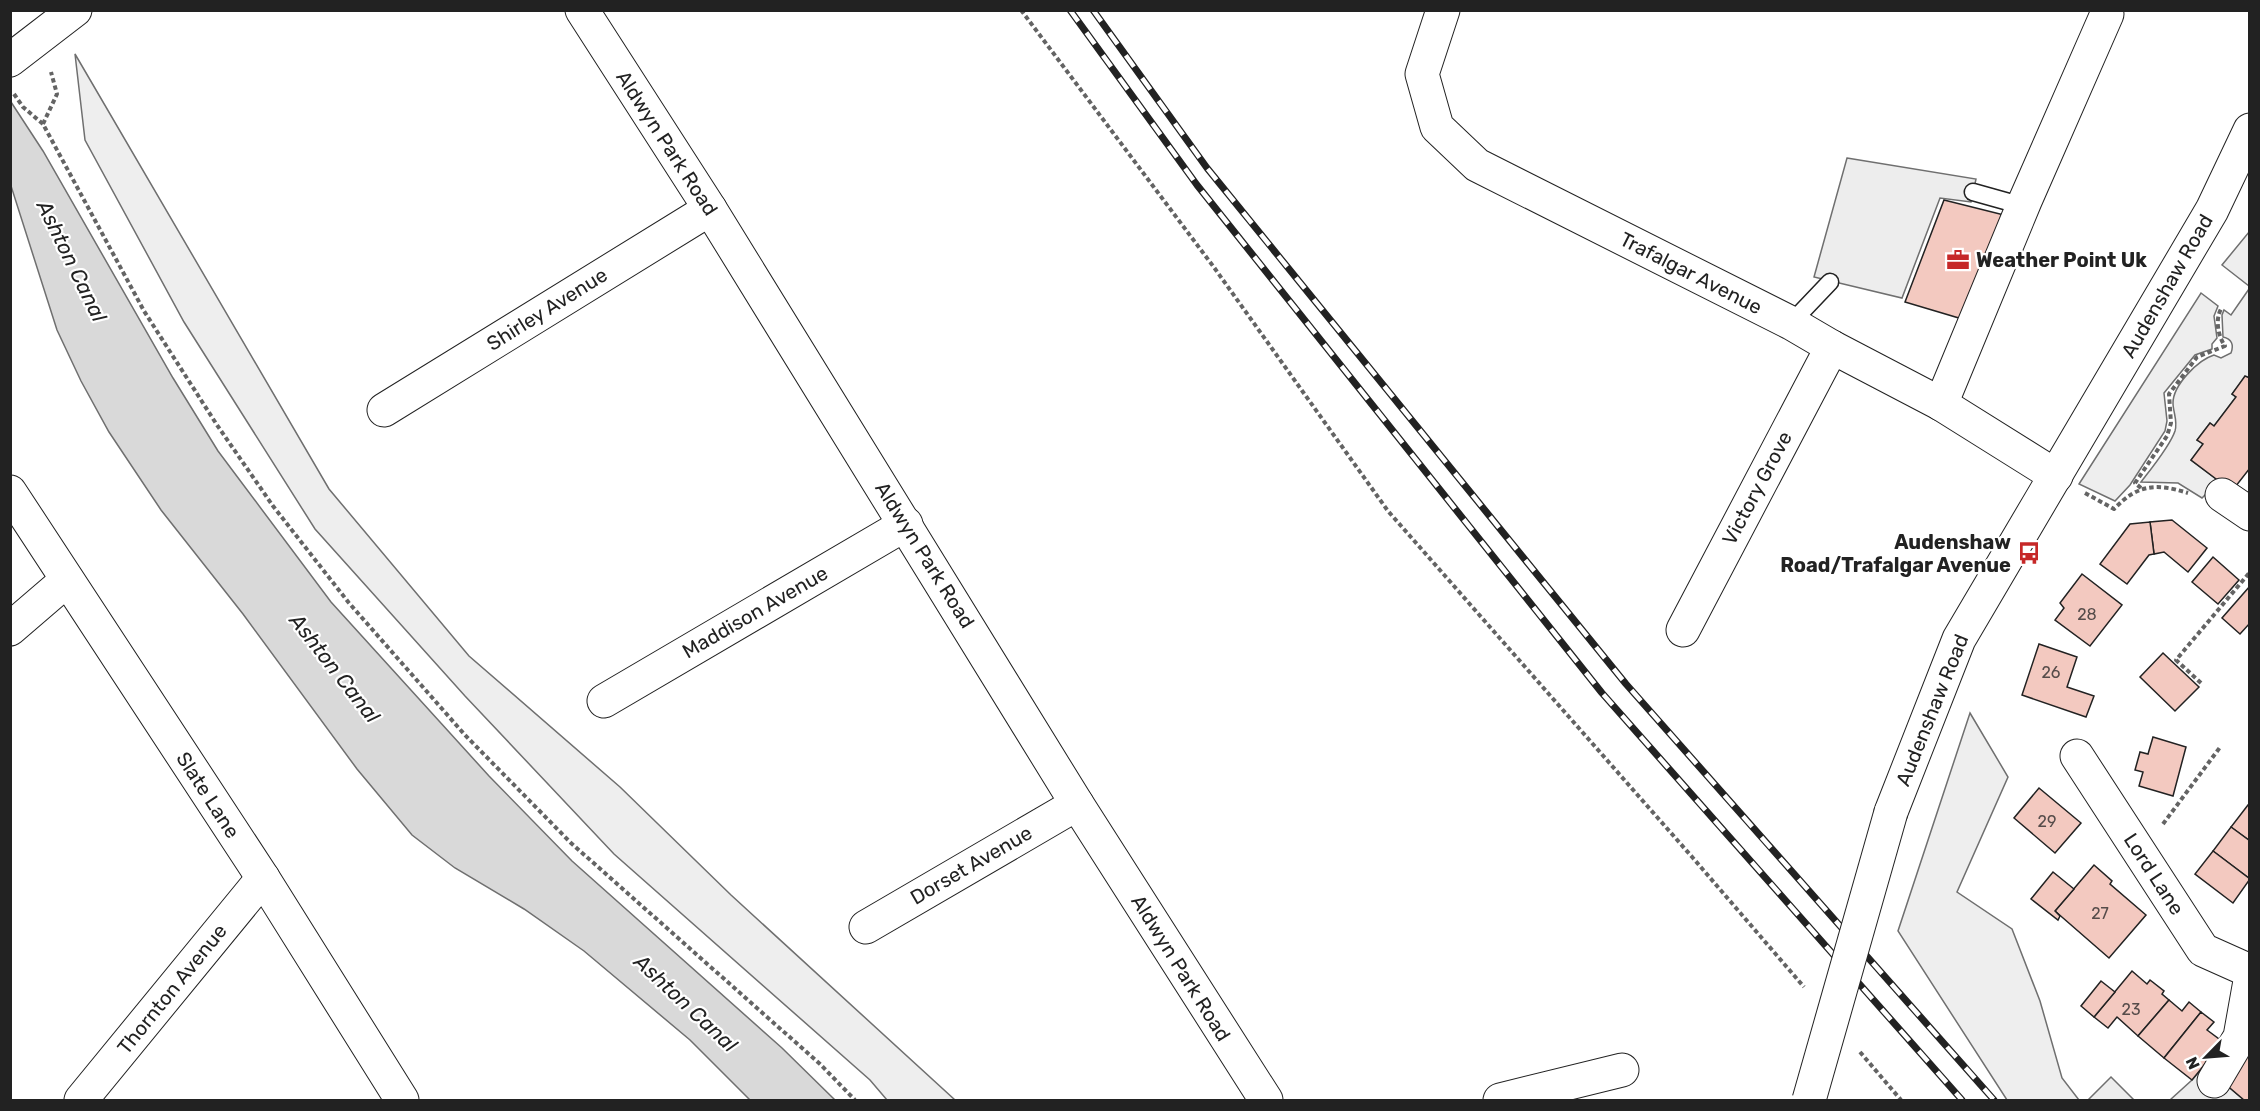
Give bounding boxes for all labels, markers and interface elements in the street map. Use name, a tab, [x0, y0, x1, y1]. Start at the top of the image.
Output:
street label: Aldwyn Park Road	[611, 66, 723, 220]
water label: Ashton Canal	[31, 195, 113, 327]
street label: Audenshaw Road	[2116, 210, 2218, 362]
street label: Trafalgar Avenue	[1616, 227, 1766, 319]
office icon: Weather Point Uk	[1945, 247, 1971, 273]
place label: Weather Point Uk	[1976, 248, 2147, 272]
street label: Shirley Avenue	[482, 262, 612, 356]
street label: Victory Grove	[1717, 427, 1797, 549]
street label: Aldwyn Park Road	[870, 477, 980, 633]
place label: Audenshaw Road/Trafalgar Avenue	[1780, 530, 2011, 577]
bus stop icon: Audenshaw Road/Trafalgar Avenue	[2016, 540, 2042, 566]
street label: Maddison Avenue	[678, 561, 832, 663]
house number: 28	[2077, 605, 2097, 624]
water label: Ashton Canal	[284, 608, 386, 728]
street label: Audenshaw Road	[1891, 630, 1973, 790]
house number: 26	[2041, 663, 2061, 682]
street label: Slate Lane	[171, 747, 245, 843]
house number: 29	[2038, 812, 2056, 831]
street label: Dorset Avenue	[906, 820, 1036, 910]
street label: Lord Lane	[2119, 829, 2189, 919]
street label: Aldwyn Park Road	[1126, 890, 1236, 1046]
house number: 27	[2091, 904, 2109, 923]
street label: Thornton Avenue	[112, 919, 232, 1059]
water label: Ashton Canal	[629, 948, 743, 1058]
house number: 23	[2121, 1000, 2141, 1019]
north arrow	[2176, 1027, 2236, 1087]
text: N	[2182, 1054, 2204, 1072]

